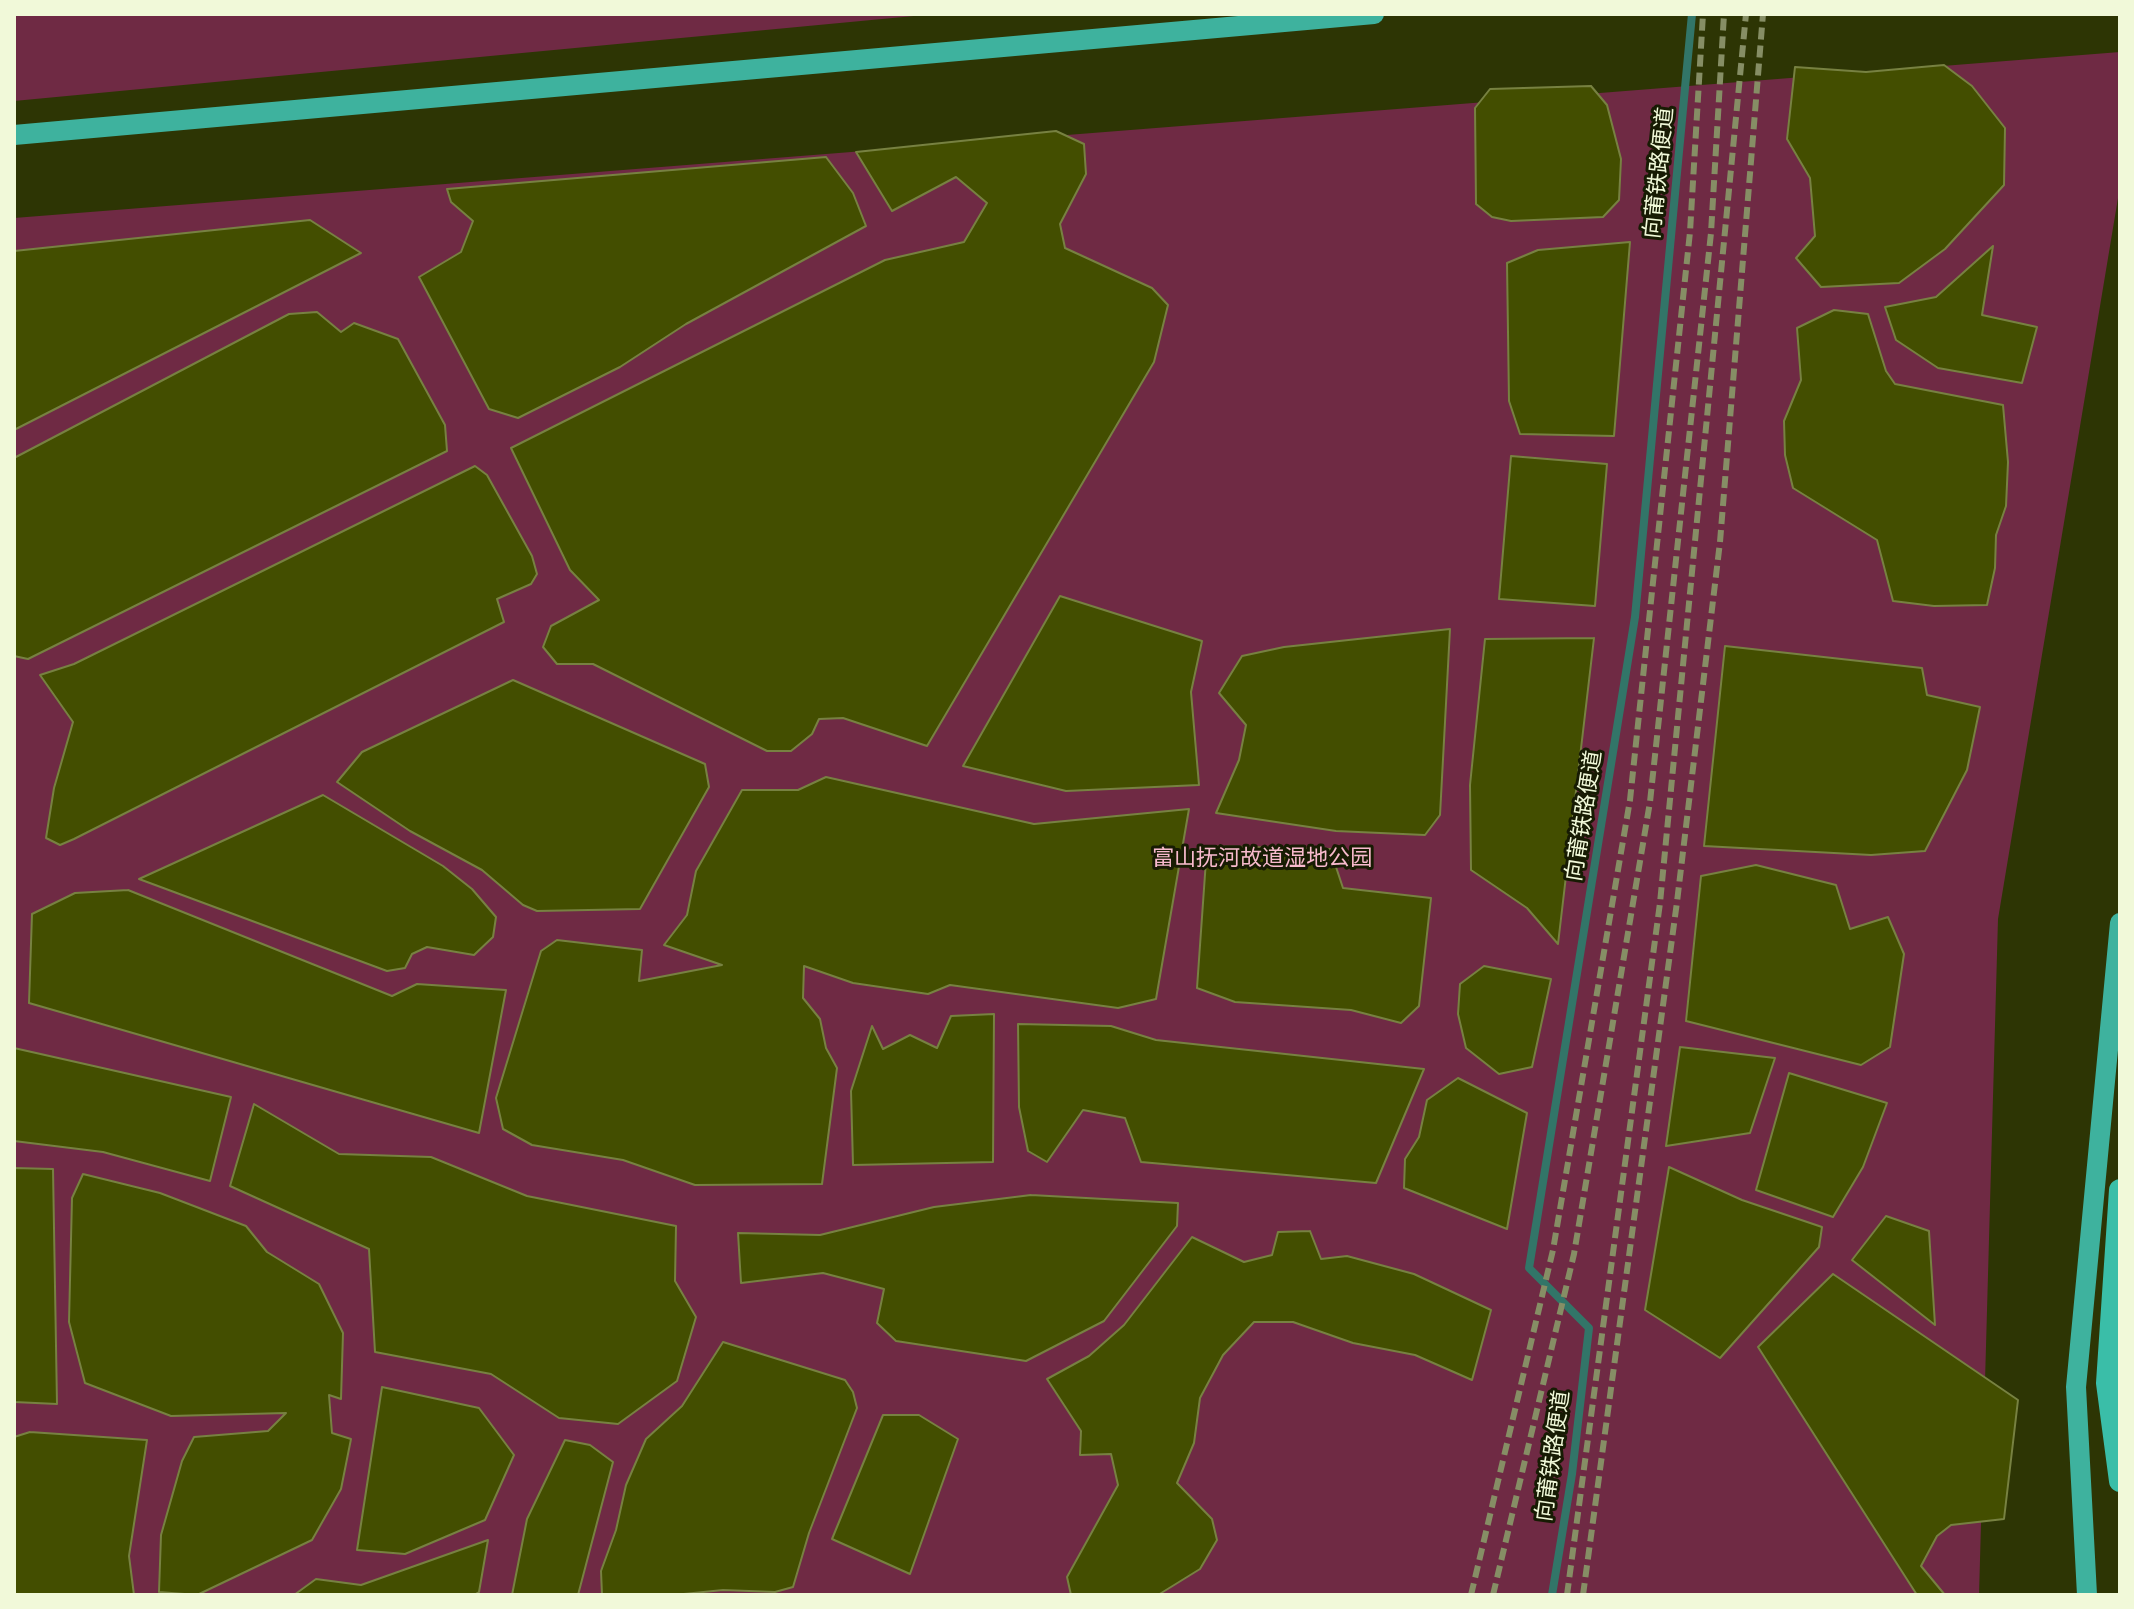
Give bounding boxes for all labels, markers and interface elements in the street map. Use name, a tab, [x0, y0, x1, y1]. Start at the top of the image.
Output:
street label: 向莆铁路便道	[1640, 106, 1680, 240]
street label: 向莆铁路便道	[1562, 749, 1608, 883]
park label: 富山抚河故道湿地公园	[1152, 846, 1372, 872]
street label: 向莆铁路便道	[1532, 1389, 1576, 1523]

